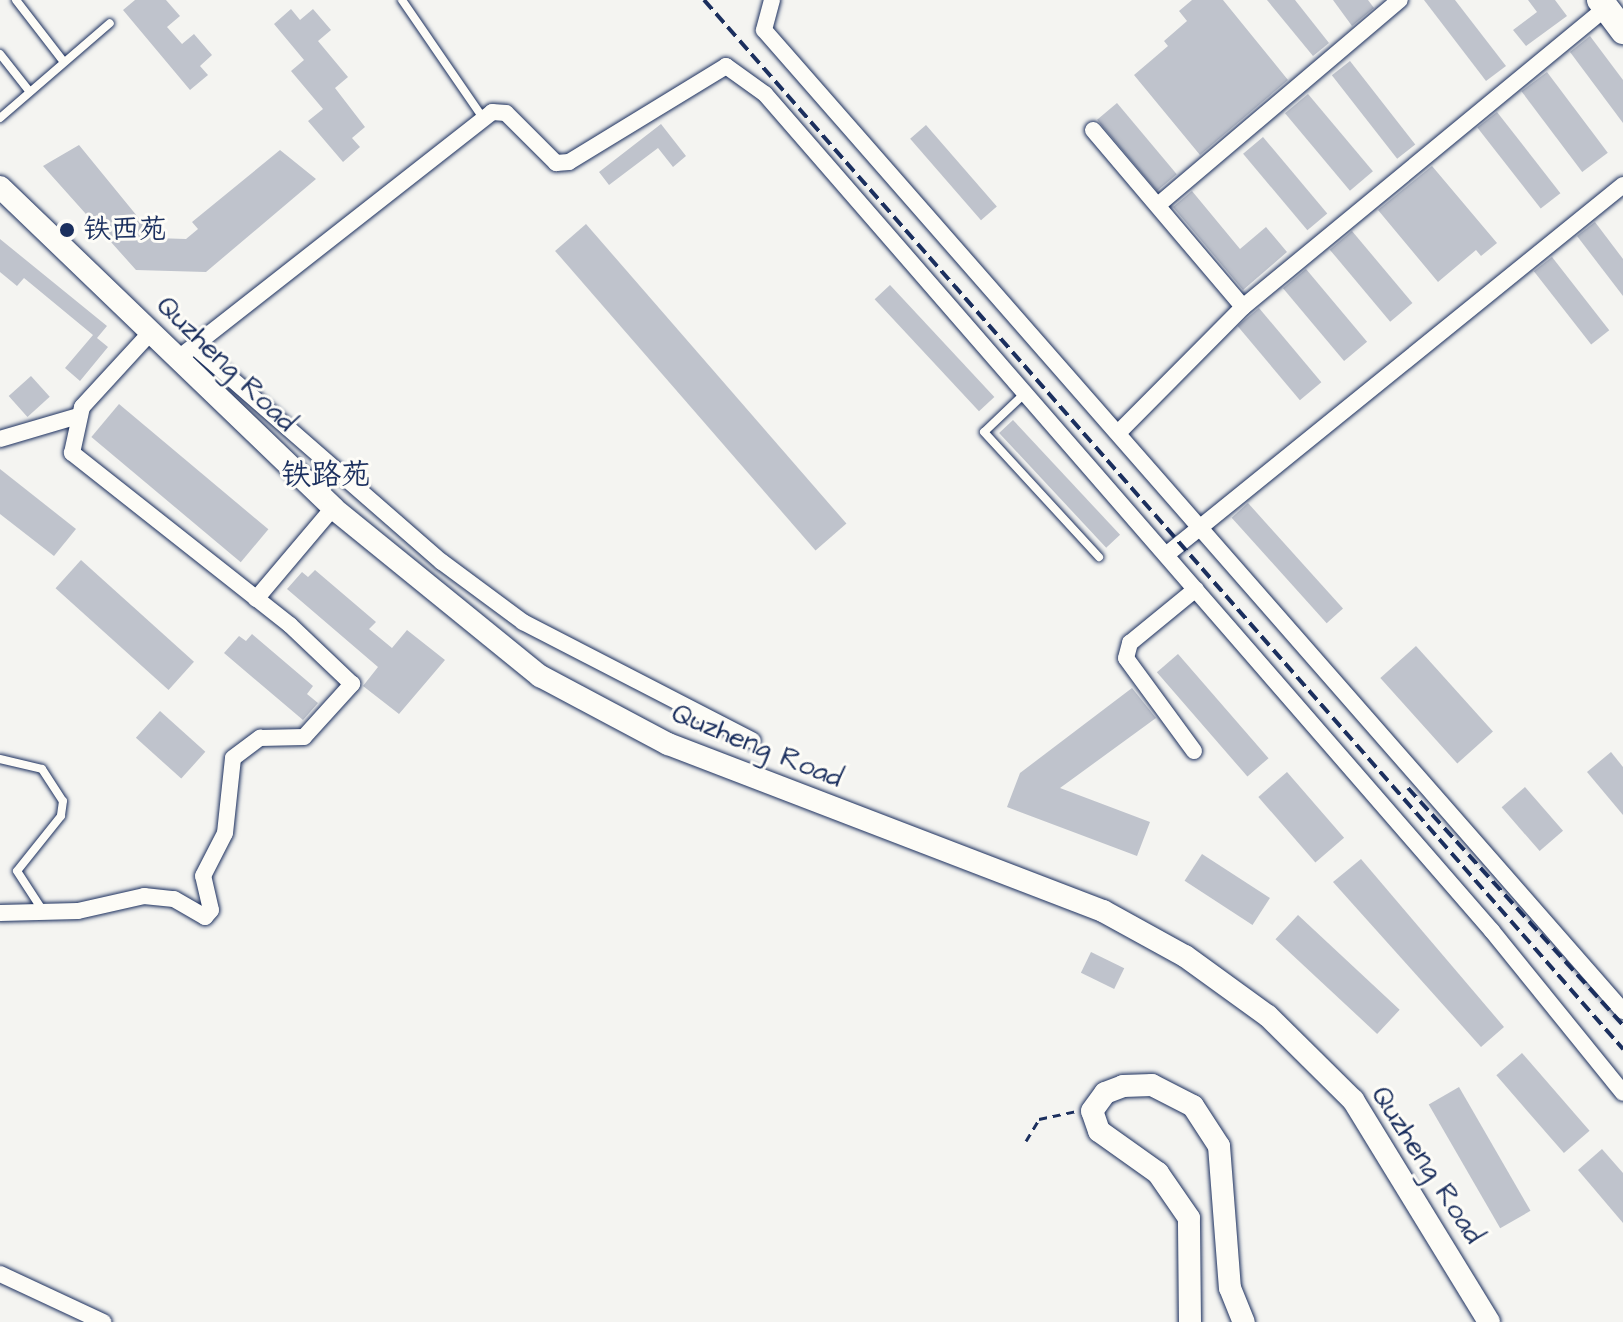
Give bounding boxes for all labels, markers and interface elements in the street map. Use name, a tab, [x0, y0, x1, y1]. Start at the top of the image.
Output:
place label: 铁西苑	[83, 213, 167, 247]
marker: 铁西苑	[58, 221, 76, 239]
street label: Quzheng Road	[149, 289, 303, 439]
district label: 铁路苑	[281, 457, 371, 493]
street label: Quzheng Road	[667, 697, 847, 795]
street label: Quzheng Road	[1364, 1080, 1490, 1250]

